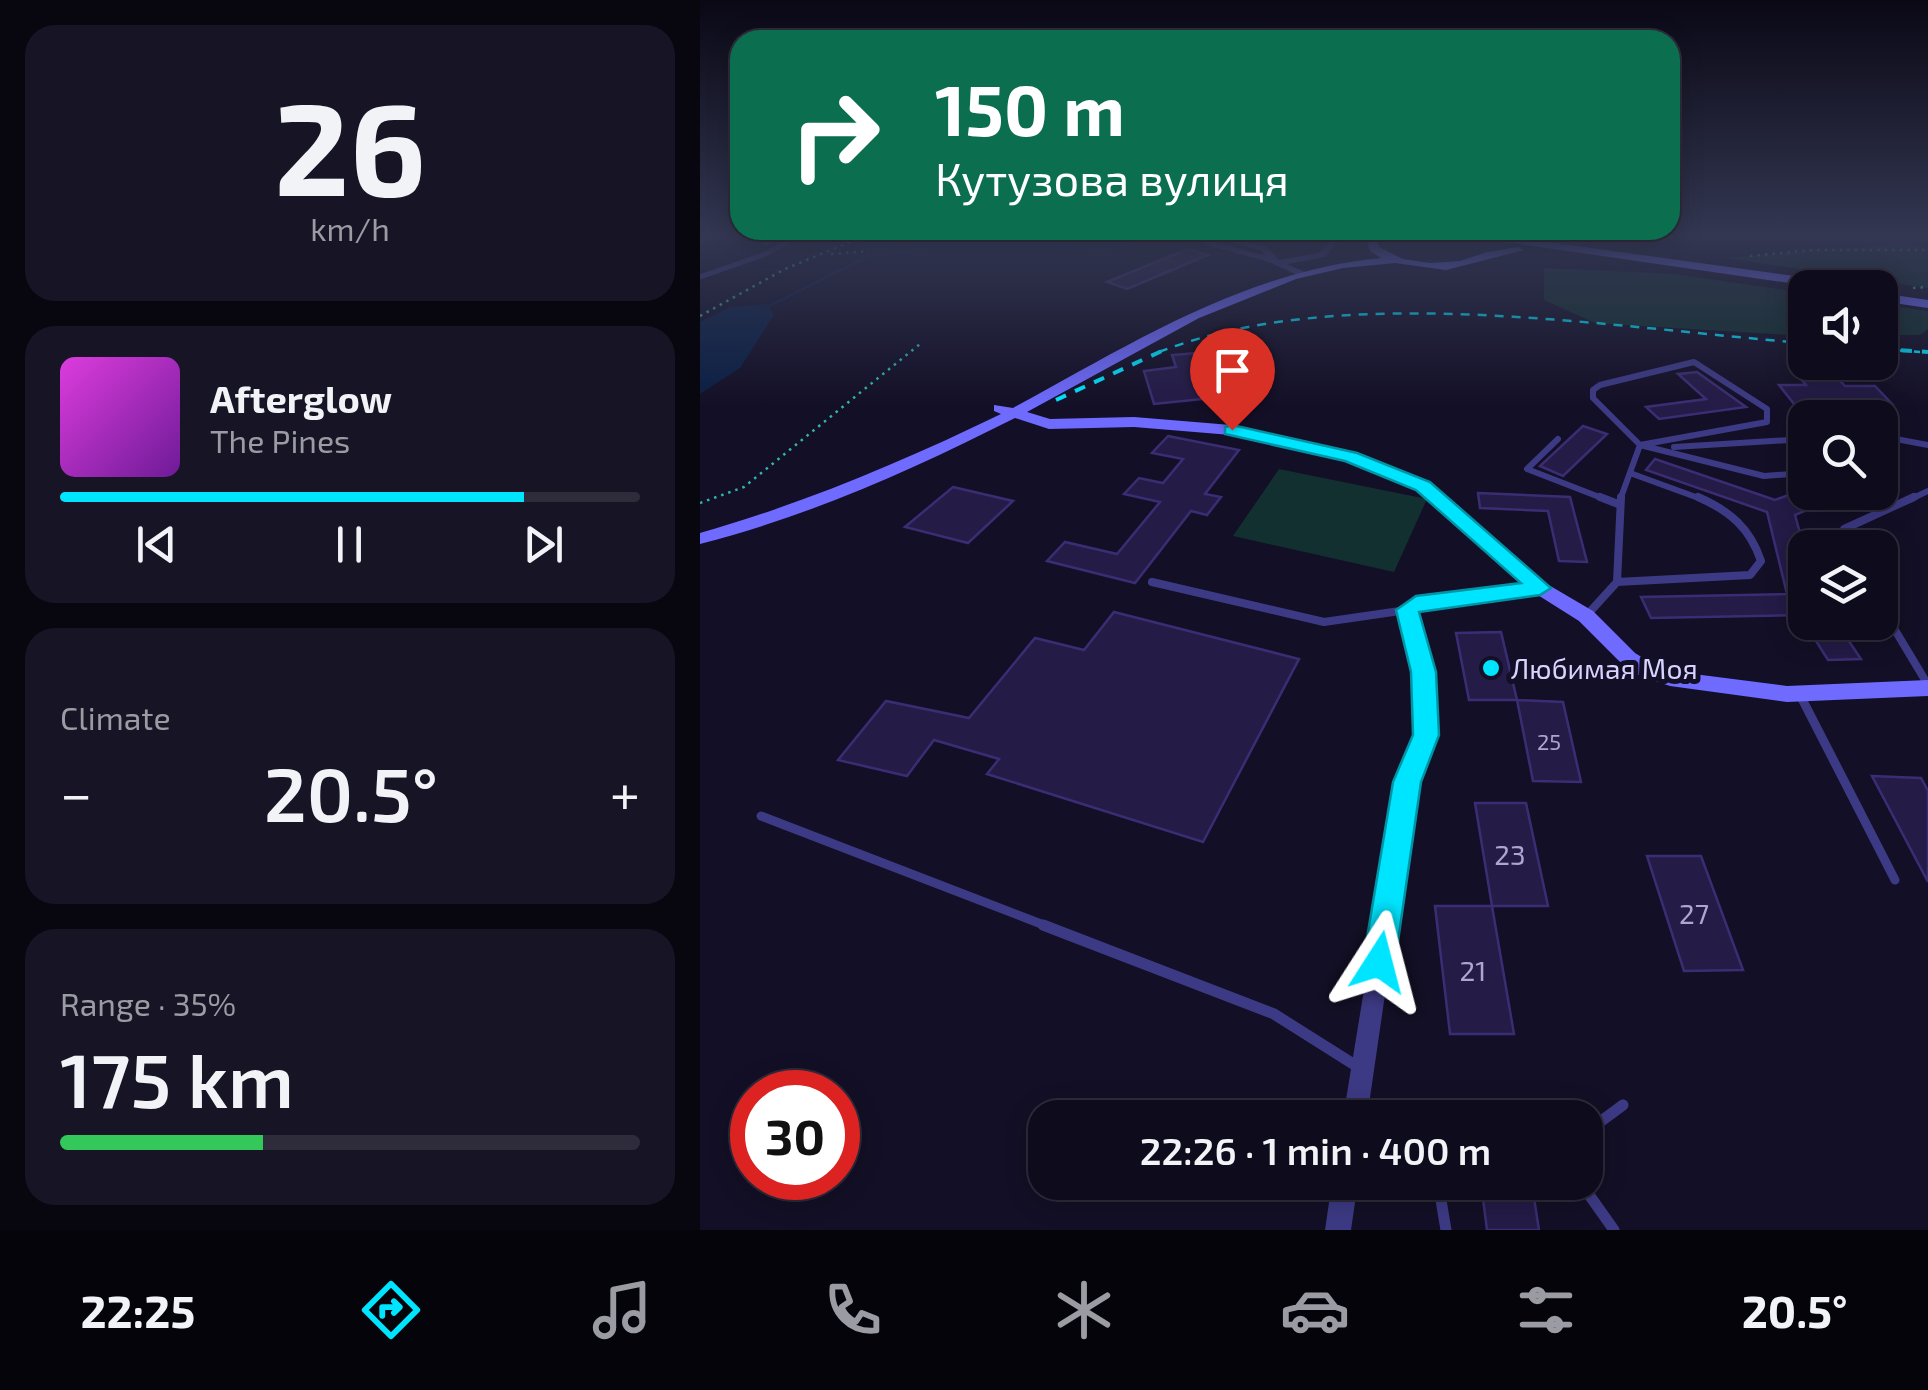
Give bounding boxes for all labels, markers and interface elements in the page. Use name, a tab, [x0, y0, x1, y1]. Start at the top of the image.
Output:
text: 26	[274, 66, 426, 222]
text: 150 m	[935, 66, 1125, 150]
icon: right	[770, 70, 900, 200]
text: Кутузова вулиця	[935, 151, 1289, 205]
text: km/h	[310, 209, 390, 247]
map controls	[1788, 270, 1898, 640]
button: sound	[1788, 270, 1898, 380]
pin	[1190, 328, 1275, 431]
icon: arrive	[1205, 343, 1260, 398]
text: Afterglow	[210, 375, 392, 421]
button: search	[1788, 400, 1898, 510]
text: The Pines	[210, 421, 350, 459]
icon: previous	[129, 517, 184, 572]
icon: pause	[322, 517, 377, 572]
icon: next	[516, 517, 571, 572]
button: layers	[1788, 530, 1898, 640]
place label: Любимая Моя	[1511, 651, 1698, 685]
marker: Любимая Моя	[1480, 657, 1502, 679]
text: Climate	[60, 698, 171, 736]
house number: 25	[1537, 728, 1561, 754]
text: 20.5°	[264, 747, 438, 837]
text: −	[60, 759, 92, 825]
text: +	[610, 759, 640, 825]
house number: 23	[1494, 837, 1526, 871]
house number: 27	[1679, 896, 1709, 930]
position arrow	[1327, 910, 1431, 1014]
house number: 21	[1460, 953, 1486, 987]
text: Range · 35%	[60, 984, 236, 1022]
text: 175 km	[60, 1033, 294, 1123]
speed limit sign: 30	[730, 1070, 860, 1200]
text: 22:26 · 1 min · 400 m	[1140, 1127, 1491, 1173]
icon: directions	[356, 1275, 426, 1345]
icon: music	[587, 1275, 657, 1345]
icon: phone	[818, 1275, 888, 1345]
icon: climate	[1049, 1275, 1119, 1345]
icon: car	[1280, 1275, 1350, 1345]
icon: filters	[1511, 1275, 1581, 1345]
text: 22:25	[80, 1283, 195, 1337]
text: 20.5°	[1742, 1283, 1847, 1337]

